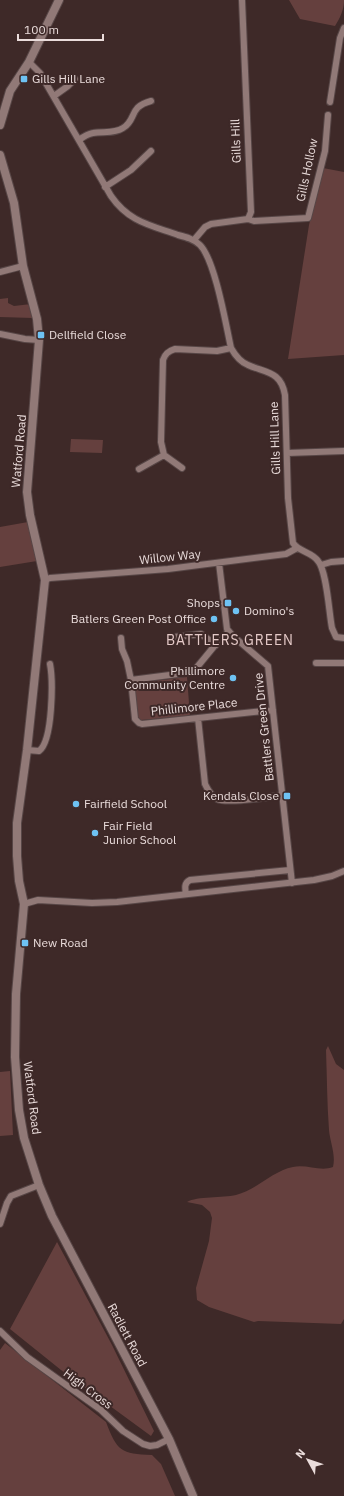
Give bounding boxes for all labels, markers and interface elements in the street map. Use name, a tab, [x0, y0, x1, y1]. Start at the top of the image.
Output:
scale bar	[18, 16, 103, 42]
text: 100 m	[24, 22, 59, 37]
place label: Gills Hill Lane	[32, 71, 105, 86]
marker: Gills Hill Lane	[19, 74, 29, 84]
street label: Gills Hill	[227, 119, 244, 163]
street label: Gills Hollow	[293, 137, 321, 203]
place label: Dellfield Close	[49, 327, 127, 342]
marker: Dellfield Close	[36, 330, 46, 340]
street label: Gills Hill Lane	[266, 401, 283, 475]
street label: Watford Road	[8, 414, 29, 488]
street label: Willow Way	[138, 546, 201, 567]
place label: Shops	[187, 595, 220, 610]
marker: Shops	[223, 598, 233, 608]
place label: Domino's	[244, 603, 294, 618]
marker: Domino's	[231, 606, 241, 616]
place label: Batlers Green Post Office	[71, 611, 206, 626]
marker: Batlers Green Post Office	[209, 614, 219, 624]
district label: BATTLERS GREEN	[166, 631, 294, 649]
place label: Phillimore Community Centre	[124, 663, 225, 692]
street label: Battlers Green Drive	[250, 672, 277, 782]
marker: Phillimore Community Centre	[228, 673, 238, 683]
street label: Phillimore Place	[150, 694, 238, 719]
place label: Kendals Close	[203, 788, 279, 803]
marker: Kendals Close	[282, 791, 292, 801]
place label: Fairfield School	[84, 796, 167, 811]
marker: Fairfield School	[71, 799, 81, 809]
place label: Fair Field Junior School	[103, 818, 176, 847]
marker: Fair Field Junior School	[90, 828, 100, 838]
place label: New Road	[33, 935, 88, 950]
marker: New Road	[20, 938, 30, 948]
street label: Watford Road	[21, 1061, 44, 1135]
street label: Radlett Road	[104, 1301, 150, 1369]
street label: High Cross	[61, 1365, 116, 1412]
north arrow	[288, 1440, 328, 1480]
text: N	[292, 1446, 308, 1461]

